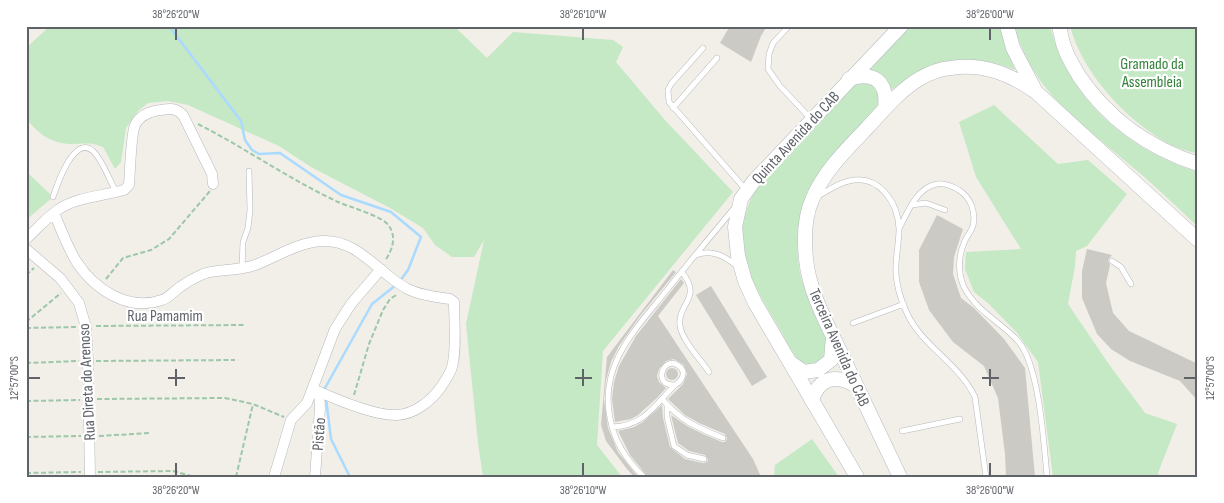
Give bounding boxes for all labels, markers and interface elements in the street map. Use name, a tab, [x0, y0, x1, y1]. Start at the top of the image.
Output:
text: 38°26'20"W	[152, 7, 200, 22]
text: 38°26'10"W	[560, 7, 607, 22]
text: 38°26'00"W	[966, 7, 1014, 22]
park label: Gramado da Assembleia	[1120, 55, 1184, 92]
street label: Quinta Avenida do CAB	[748, 88, 844, 188]
street label: Terceira Avenida do CAB	[804, 286, 873, 409]
street label: Rua Pamamim	[127, 307, 203, 326]
street label: Rua Direta do Arenoso	[75, 323, 100, 441]
text: 12°57'00"S	[7, 356, 22, 400]
text: 12°57'00"S	[1203, 356, 1218, 400]
street label: Pistão	[309, 417, 330, 451]
text: 38°26'20"W	[152, 483, 200, 498]
text: 38°26'10"W	[560, 483, 607, 498]
text: 38°26'00"W	[966, 483, 1014, 498]

